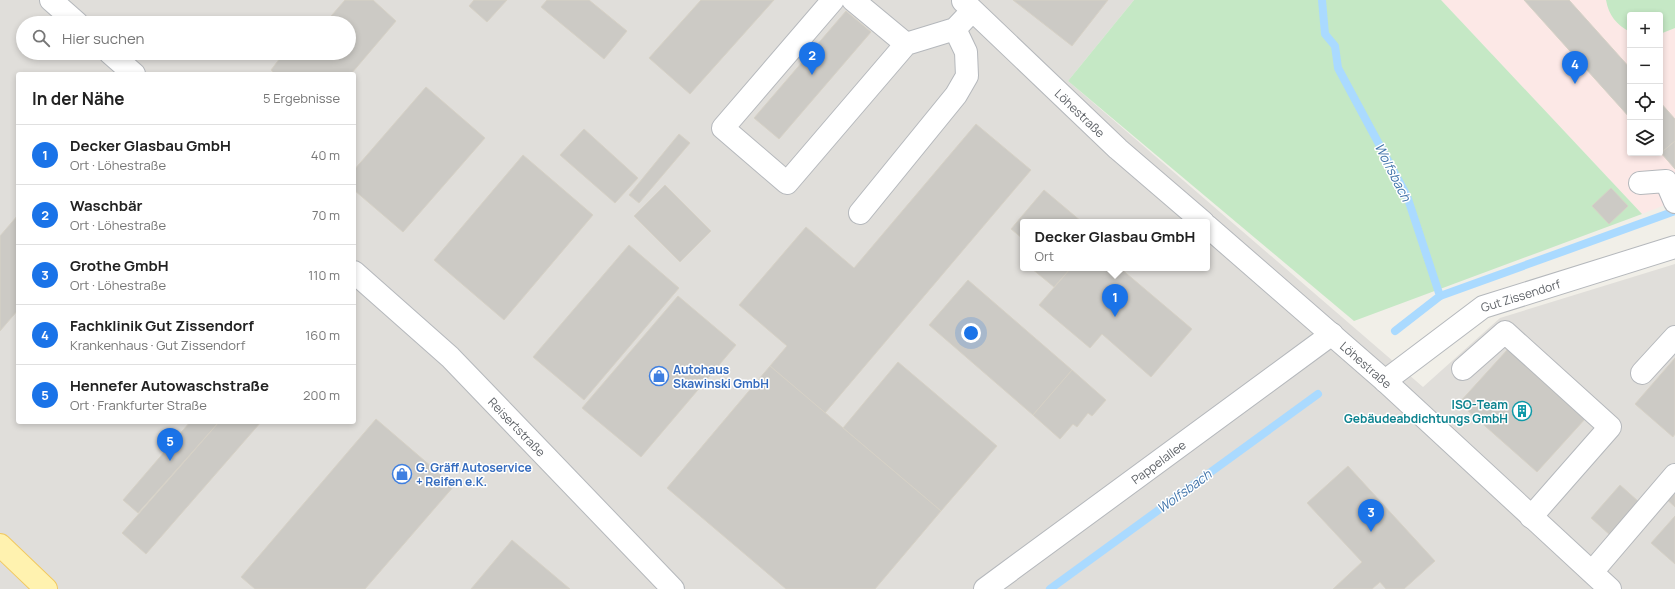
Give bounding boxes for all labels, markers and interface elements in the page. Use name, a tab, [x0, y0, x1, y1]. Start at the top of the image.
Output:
map controls	[1627, 12, 1663, 156]
button: +	[1627, 12, 1663, 48]
search box	[16, 16, 356, 60]
icon: search	[30, 27, 52, 49]
text: Hier suchen	[62, 28, 144, 49]
pin: 2	[799, 42, 825, 75]
button: −	[1627, 48, 1663, 84]
pin: 4	[1562, 51, 1588, 84]
button: locate	[1627, 84, 1663, 120]
street label: Löhestraße	[1051, 85, 1109, 141]
text: In der Nähe	[32, 87, 125, 110]
text: 5 Ergebnisse	[263, 89, 340, 107]
button: layers	[1627, 120, 1663, 156]
text: Decker Glasbau GmbH	[70, 135, 231, 156]
water label: Wolfsbach	[1371, 140, 1416, 205]
text: 1	[42, 146, 48, 164]
text: 40 m	[311, 146, 340, 164]
text: Ort · Löhestraße	[70, 156, 166, 174]
text: Waschbär	[70, 195, 143, 216]
text: 2	[41, 206, 49, 224]
text: 70 m	[312, 206, 340, 224]
text: Ort · Löhestraße	[70, 216, 166, 234]
popup	[1020, 219, 1210, 271]
text: Decker Glasbau GmbH	[1035, 226, 1195, 247]
text: Ort	[1035, 247, 1054, 265]
text: Grothe GmbH	[70, 255, 169, 276]
text: 3	[41, 266, 49, 284]
text: 110 m	[308, 266, 340, 284]
street label: Gut Zissendorf	[1479, 275, 1563, 316]
text: Ort · Löhestraße	[70, 276, 166, 294]
pin: 1	[1102, 284, 1128, 317]
text: Fachklinik Gut Zissendorf	[70, 315, 254, 336]
your location	[961, 323, 981, 343]
text: 4	[41, 326, 49, 344]
text: 160 m	[305, 326, 340, 344]
text: Krankenhaus · Gut Zissendorf	[70, 336, 245, 354]
street label: Löhestraße	[1337, 337, 1396, 392]
place label: Autohaus Skawinski GmbH	[673, 361, 769, 392]
shop icon: Autohaus Skawinski GmbH	[648, 365, 670, 387]
text: Hennefer Autowaschstraße	[70, 375, 269, 396]
text: 5	[41, 386, 49, 404]
text: 200 m	[303, 386, 340, 404]
street label: Reisertstraße	[485, 393, 550, 460]
text: Ort · Frankfurter Straße	[70, 396, 207, 414]
place label: ISO-Team Gebäudeabdichtungs GmbH	[1344, 396, 1508, 427]
building icon: ISO-Team Gebäudeabdichtungs GmbH	[1511, 400, 1533, 422]
pin: 5	[157, 428, 183, 461]
street label: Pappelallee	[1127, 436, 1189, 487]
place label: G. Gräff Autoservice + Reifen e.K.	[416, 459, 532, 490]
shop icon: G. Gräff Autoservice + Reifen e.K.	[391, 463, 413, 485]
water label: Wolfsbach	[1153, 464, 1216, 517]
pin: 3	[1358, 499, 1384, 532]

